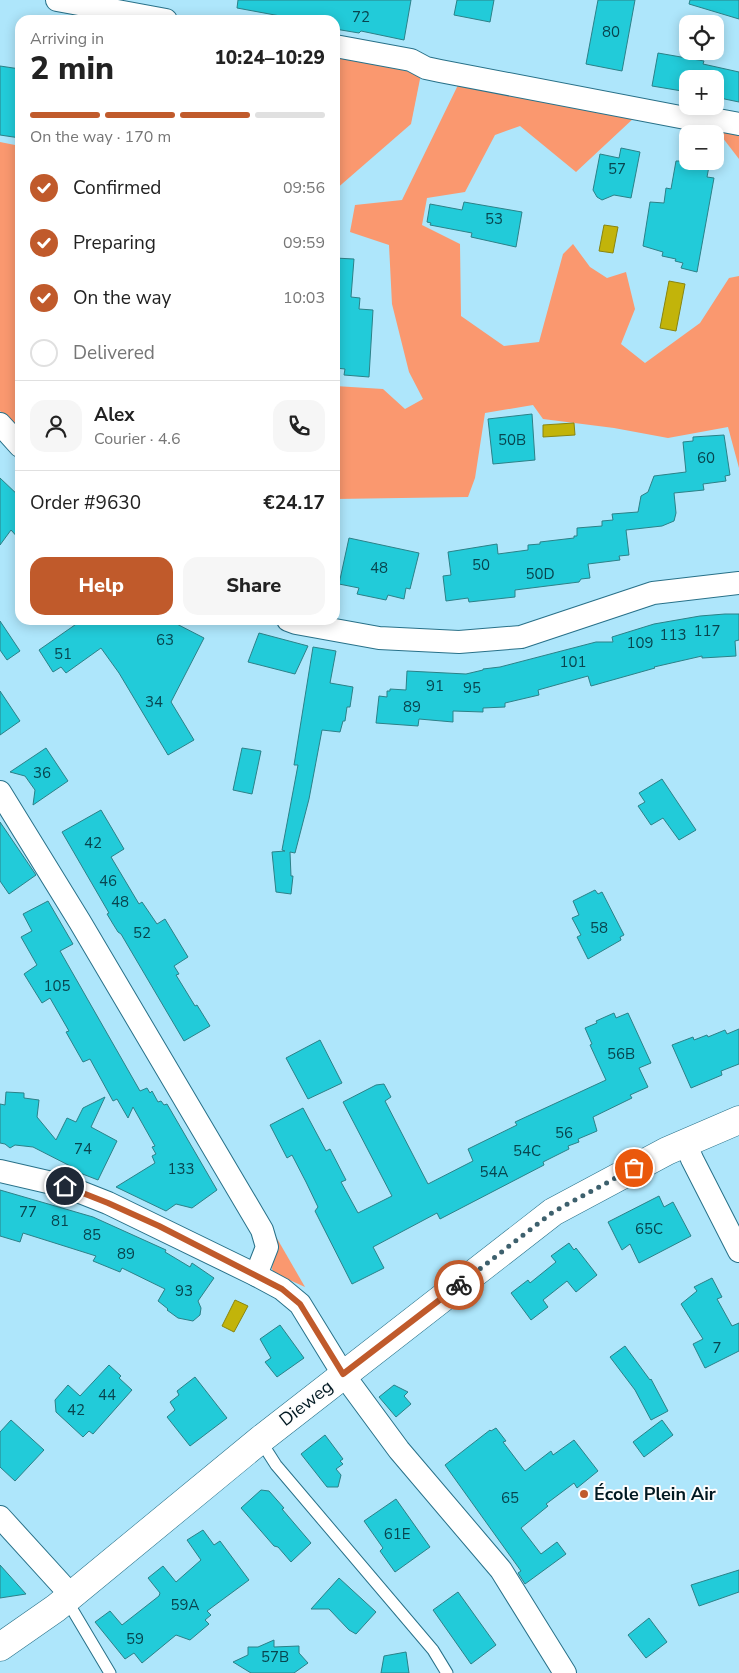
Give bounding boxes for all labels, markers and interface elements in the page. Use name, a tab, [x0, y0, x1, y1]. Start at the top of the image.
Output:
house number: 72	[352, 7, 370, 27]
map controls	[679, 15, 724, 170]
button: locate	[679, 15, 724, 60]
house number: 80	[602, 22, 620, 42]
text: Arriving in	[30, 28, 104, 50]
text: 10:24–10:29	[214, 45, 325, 71]
text: 2 min	[30, 47, 114, 90]
button: +	[679, 70, 724, 115]
button: −	[679, 125, 724, 170]
text: On the way · 170 m	[30, 126, 171, 148]
house number: 57	[608, 159, 626, 179]
icon: check	[30, 174, 58, 202]
text: Confirmed	[73, 175, 161, 201]
text: 09:56	[283, 177, 325, 199]
house number: 53	[485, 209, 503, 229]
icon: check	[30, 229, 58, 257]
text: Preparing	[73, 230, 156, 256]
text: 09:59	[283, 232, 325, 254]
icon: check	[30, 284, 58, 312]
text: On the way	[73, 285, 171, 311]
text: 10:03	[283, 287, 325, 309]
text: Delivered	[73, 340, 155, 366]
button: person	[30, 400, 82, 452]
button: phone	[273, 400, 325, 452]
text: Alex	[94, 402, 135, 428]
text: Courier · 4.6	[94, 428, 180, 450]
house number: 50B	[498, 430, 526, 450]
house number: 60	[697, 448, 715, 468]
text: Order #9630	[30, 490, 141, 516]
text: €24.17	[263, 490, 325, 516]
house number: 50	[472, 555, 490, 575]
button: Help	[30, 557, 173, 615]
button: Share	[183, 557, 325, 615]
house number: 48	[370, 558, 388, 578]
house number: 50D	[525, 564, 555, 584]
house number: 117	[693, 621, 721, 641]
house number: 113	[659, 625, 687, 645]
house number: 63	[156, 630, 174, 650]
house number: 109	[626, 633, 654, 653]
house number: 51	[54, 644, 72, 664]
house number: 101	[559, 652, 587, 672]
house number: 91	[426, 676, 444, 696]
house number: 95	[463, 678, 481, 698]
house number: 34	[145, 692, 163, 712]
house number: 89	[403, 697, 421, 717]
house number: 36	[33, 763, 51, 783]
house number: 42	[84, 833, 102, 853]
house number: 46	[99, 871, 117, 891]
house number: 48	[111, 892, 129, 912]
house number: 58	[590, 918, 608, 938]
house number: 52	[133, 923, 151, 943]
house number: 105	[43, 976, 71, 996]
house number: 56B	[607, 1044, 635, 1064]
house number: 56	[555, 1123, 573, 1143]
house number: 74	[74, 1139, 92, 1159]
house number: 54C	[513, 1141, 541, 1161]
pin	[613, 1147, 655, 1189]
icon: bag	[620, 1154, 648, 1182]
house number: 133	[167, 1159, 195, 1179]
house number: 54A	[480, 1162, 509, 1182]
pin	[44, 1165, 86, 1207]
icon: home	[51, 1172, 79, 1200]
house number: 77	[19, 1202, 37, 1222]
house number: 81	[51, 1211, 69, 1231]
house number: 65C	[635, 1219, 663, 1239]
house number: 85	[83, 1225, 101, 1245]
house number: 89	[117, 1244, 135, 1264]
courier	[434, 1260, 484, 1310]
icon: bike	[445, 1271, 473, 1299]
house number: 93	[175, 1281, 193, 1301]
house number: 7	[712, 1338, 722, 1358]
street label: Dieweg	[274, 1374, 338, 1432]
house number: 44	[98, 1385, 116, 1405]
house number: 42	[67, 1400, 85, 1420]
place label: École Plein Air	[594, 1482, 716, 1506]
house number: 65	[501, 1488, 519, 1508]
marker: École Plein Air	[578, 1488, 590, 1500]
house number: 61E	[384, 1524, 410, 1544]
house number: 59A	[171, 1595, 200, 1615]
house number: 59	[126, 1629, 144, 1649]
house number: 57B	[261, 1647, 289, 1667]

